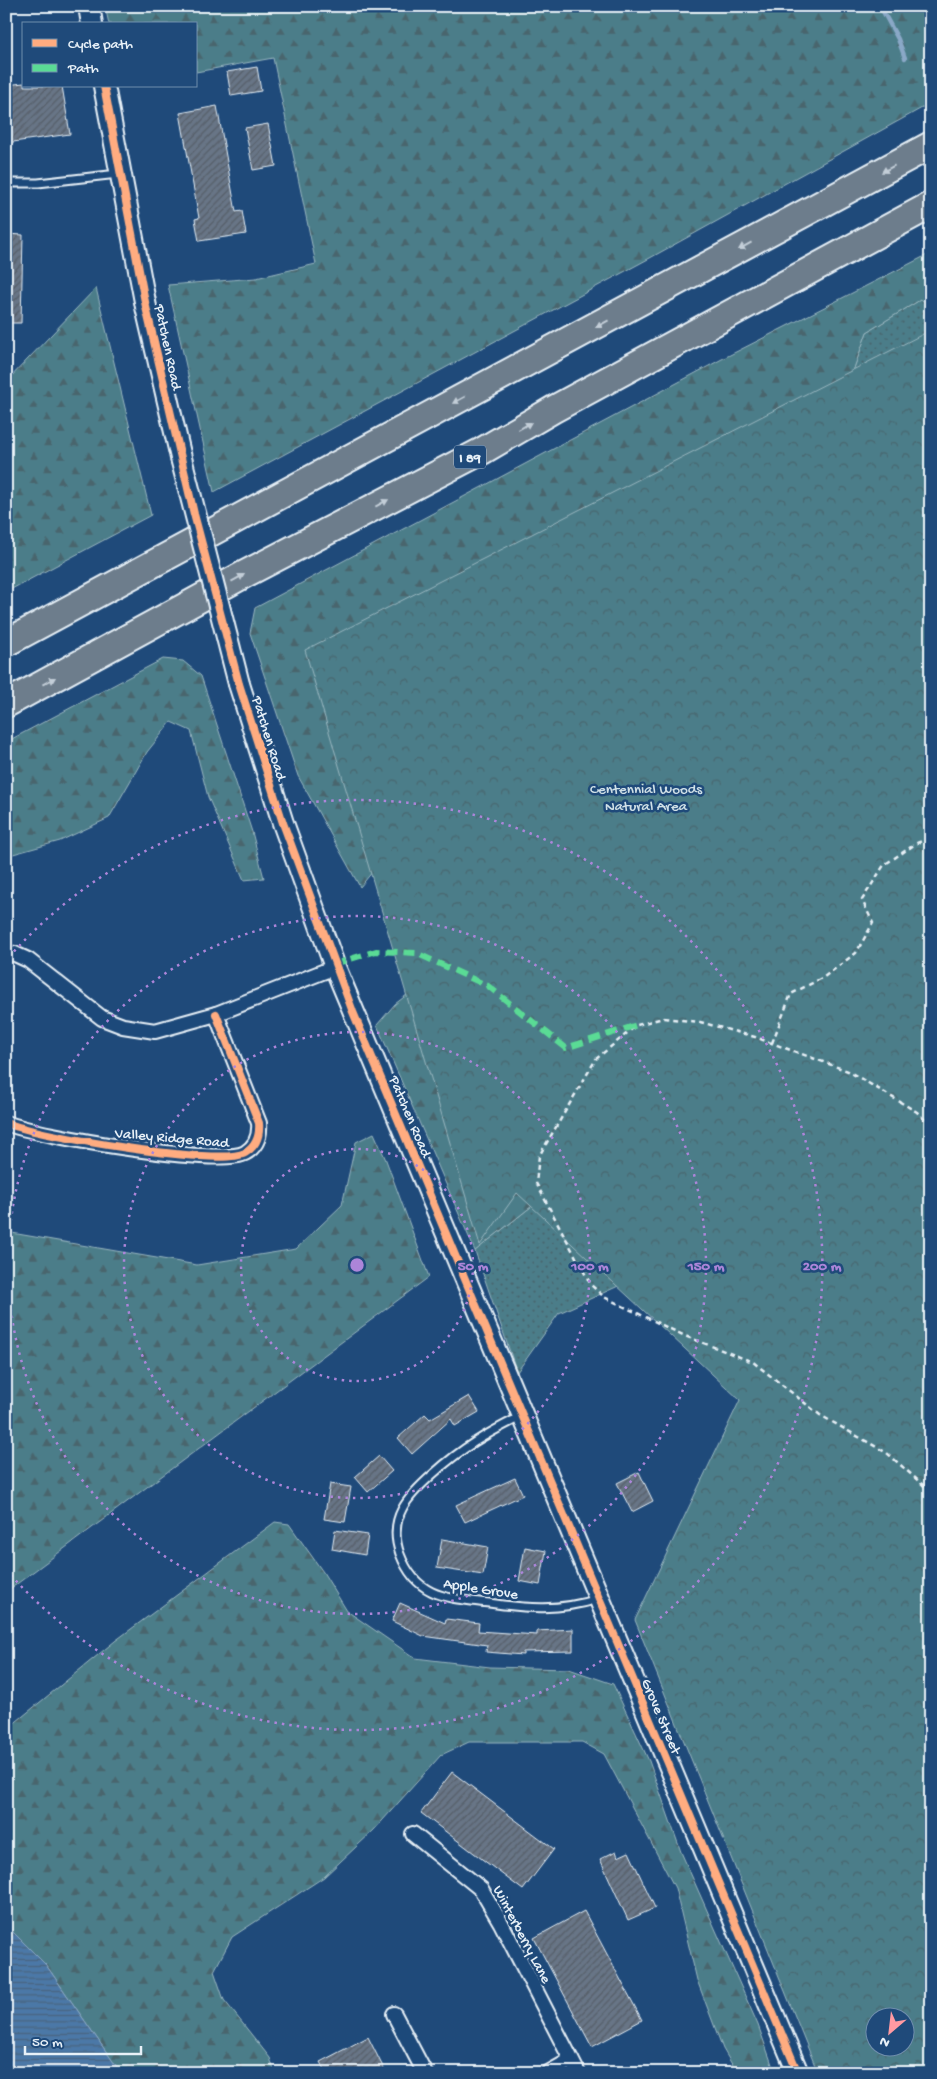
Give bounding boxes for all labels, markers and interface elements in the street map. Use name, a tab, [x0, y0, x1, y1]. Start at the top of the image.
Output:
legend	[22, 22, 198, 88]
text: Cycle path	[68, 36, 133, 54]
text: Path	[67, 60, 99, 78]
one-way arrow	[881, 164, 895, 173]
one-way arrow	[738, 241, 751, 250]
street label: Patchen Road	[149, 302, 185, 393]
one-way arrow	[596, 319, 609, 328]
one-way arrow	[451, 396, 466, 404]
one-way arrow	[518, 421, 531, 430]
road number: I 89	[454, 446, 486, 468]
one-way arrow	[375, 499, 389, 507]
one-way arrow	[231, 574, 245, 582]
one-way arrow	[42, 677, 56, 685]
street label: Patchen Road	[246, 693, 290, 784]
park label: Centennial Woods Natural Area	[590, 781, 703, 816]
street label: Patchen Road	[383, 1072, 435, 1161]
street label: Valley Ridge Road	[113, 1125, 231, 1153]
centre of rings	[348, 1256, 366, 1274]
text: 50 m	[458, 1258, 489, 1276]
text: 100 m	[570, 1258, 609, 1276]
text: 150 m	[687, 1258, 725, 1276]
text: 200 m	[803, 1258, 842, 1276]
street label: Apple Grove	[442, 1575, 519, 1605]
street label: Grove Street	[636, 1676, 685, 1759]
street label: Winterberry Lane	[488, 1883, 555, 1987]
north arrow	[864, 2006, 914, 2056]
scale bar	[25, 2024, 141, 2056]
text: N	[877, 2032, 893, 2051]
text: 50 m	[32, 2034, 63, 2052]

